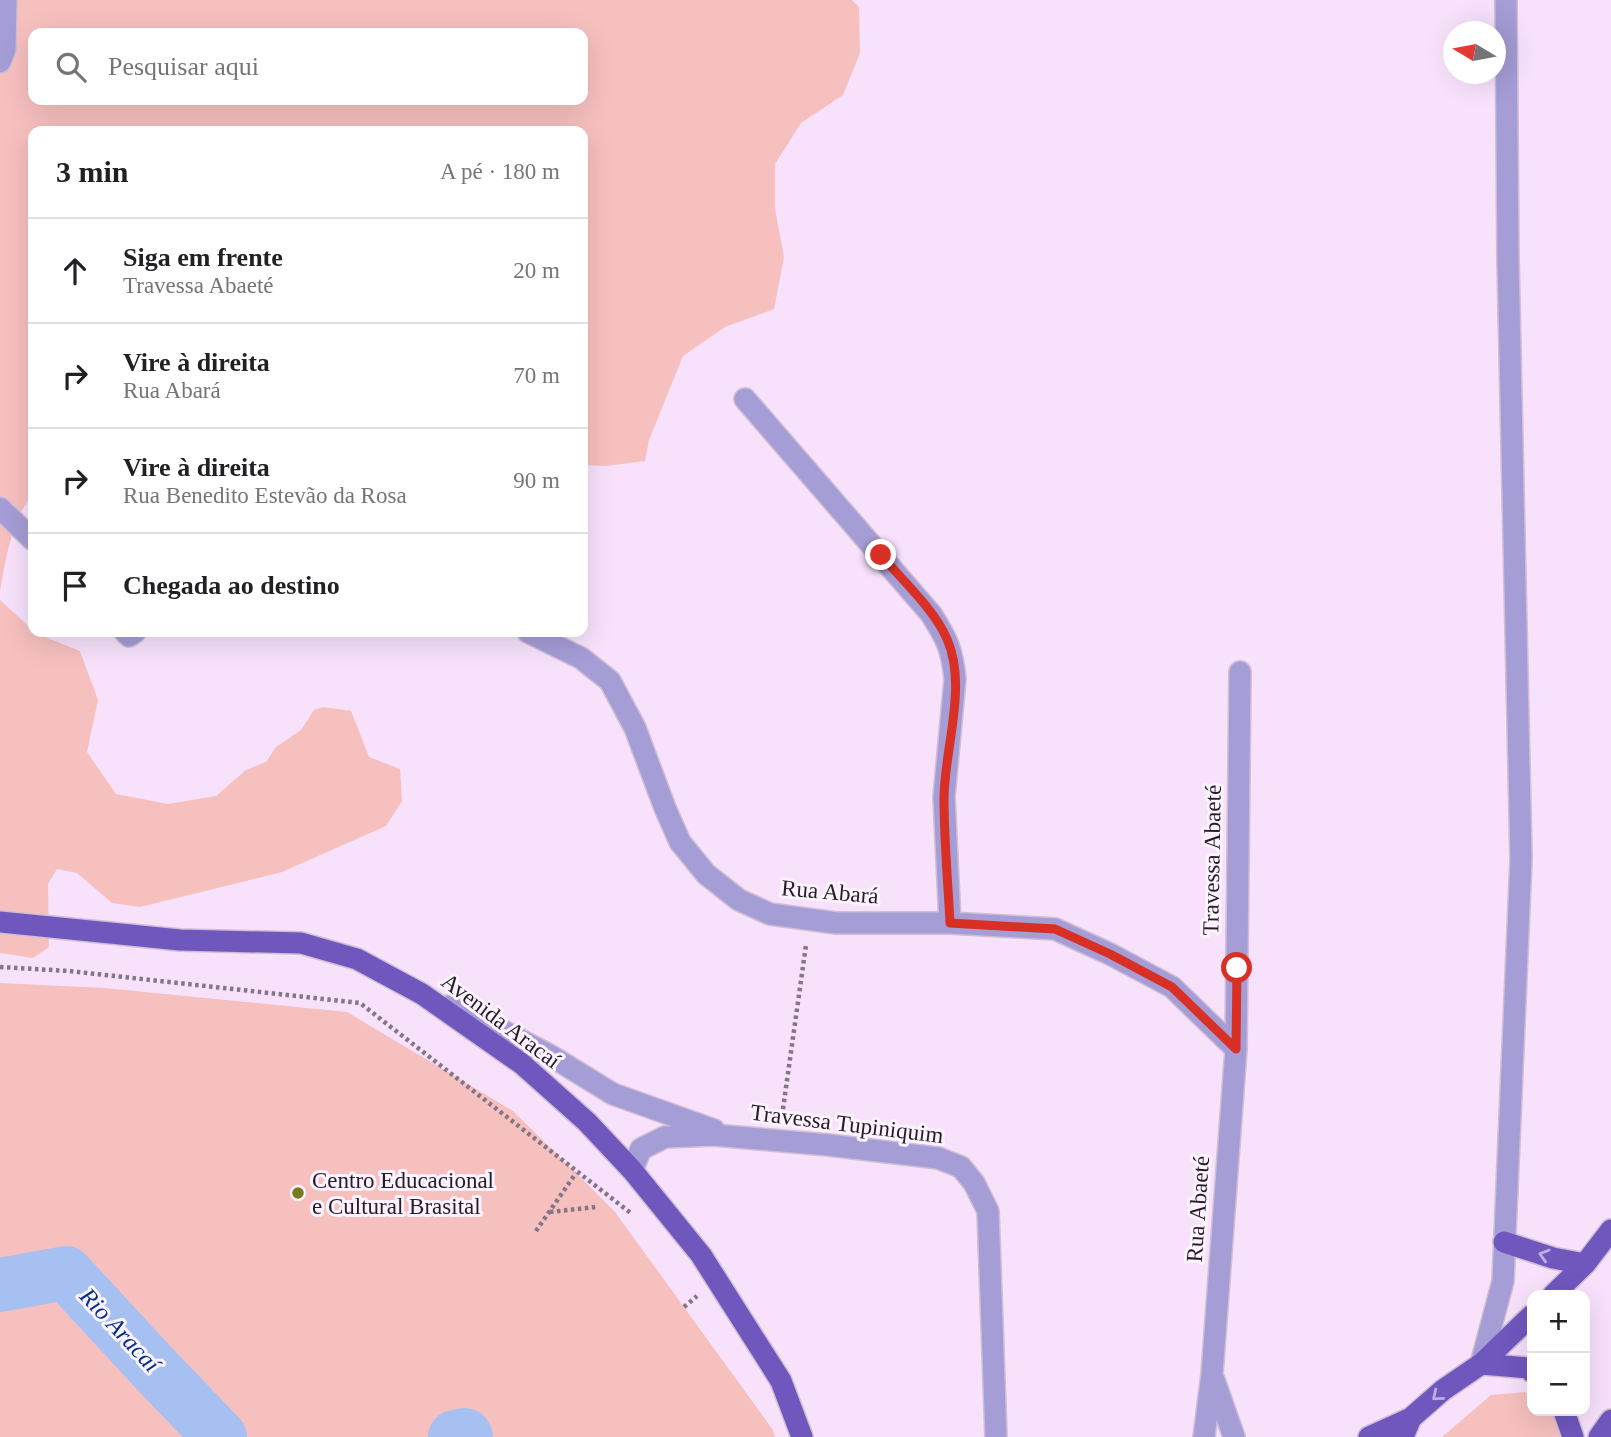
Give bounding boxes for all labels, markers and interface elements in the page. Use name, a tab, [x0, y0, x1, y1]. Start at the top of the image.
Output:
north arrow	[1443, 21, 1506, 84]
search box	[28, 28, 588, 105]
icon: search	[52, 48, 90, 86]
text: Pesquisar aqui	[108, 52, 259, 81]
text: 3 min	[56, 155, 129, 188]
text: A pé · 180 m	[440, 159, 560, 184]
text: Siga em frente	[123, 243, 283, 272]
icon: ahead	[56, 252, 94, 290]
text: 20 m	[513, 258, 560, 283]
text: Travessa Abaeté	[123, 273, 274, 298]
text: Vire à direita	[123, 348, 270, 377]
icon: right	[56, 357, 94, 395]
text: 70 m	[513, 363, 560, 388]
text: Rua Abará	[123, 378, 221, 403]
text: Vire à direita	[123, 453, 270, 482]
icon: right	[56, 462, 94, 500]
text: 90 m	[513, 468, 560, 493]
text: Rua Benedito Estevão da Rosa	[123, 483, 407, 508]
route end	[865, 539, 896, 570]
icon: arrive	[56, 567, 94, 605]
text: Chegada ao destino	[123, 571, 340, 600]
street label: Travessa Abaeté	[1198, 785, 1226, 935]
street label: Rua Abará	[780, 875, 880, 909]
route start	[1221, 952, 1252, 983]
street label: Avenida Aracaí	[437, 968, 566, 1074]
street label: Travessa Tupiniquim	[749, 1100, 945, 1148]
street label: Rua Abaeté	[1182, 1155, 1214, 1263]
place label: Centro Educacional e Cultural Brasital	[312, 1168, 494, 1219]
marker: Centro Educacional e Cultural Brasital	[290, 1185, 306, 1201]
one-way arrow	[1539, 1249, 1551, 1263]
water label: Rio Aracaí	[74, 1282, 167, 1379]
map controls	[1527, 1290, 1590, 1416]
button: +	[1527, 1290, 1590, 1353]
button: −	[1527, 1353, 1590, 1416]
one-way arrow	[1432, 1388, 1445, 1400]

